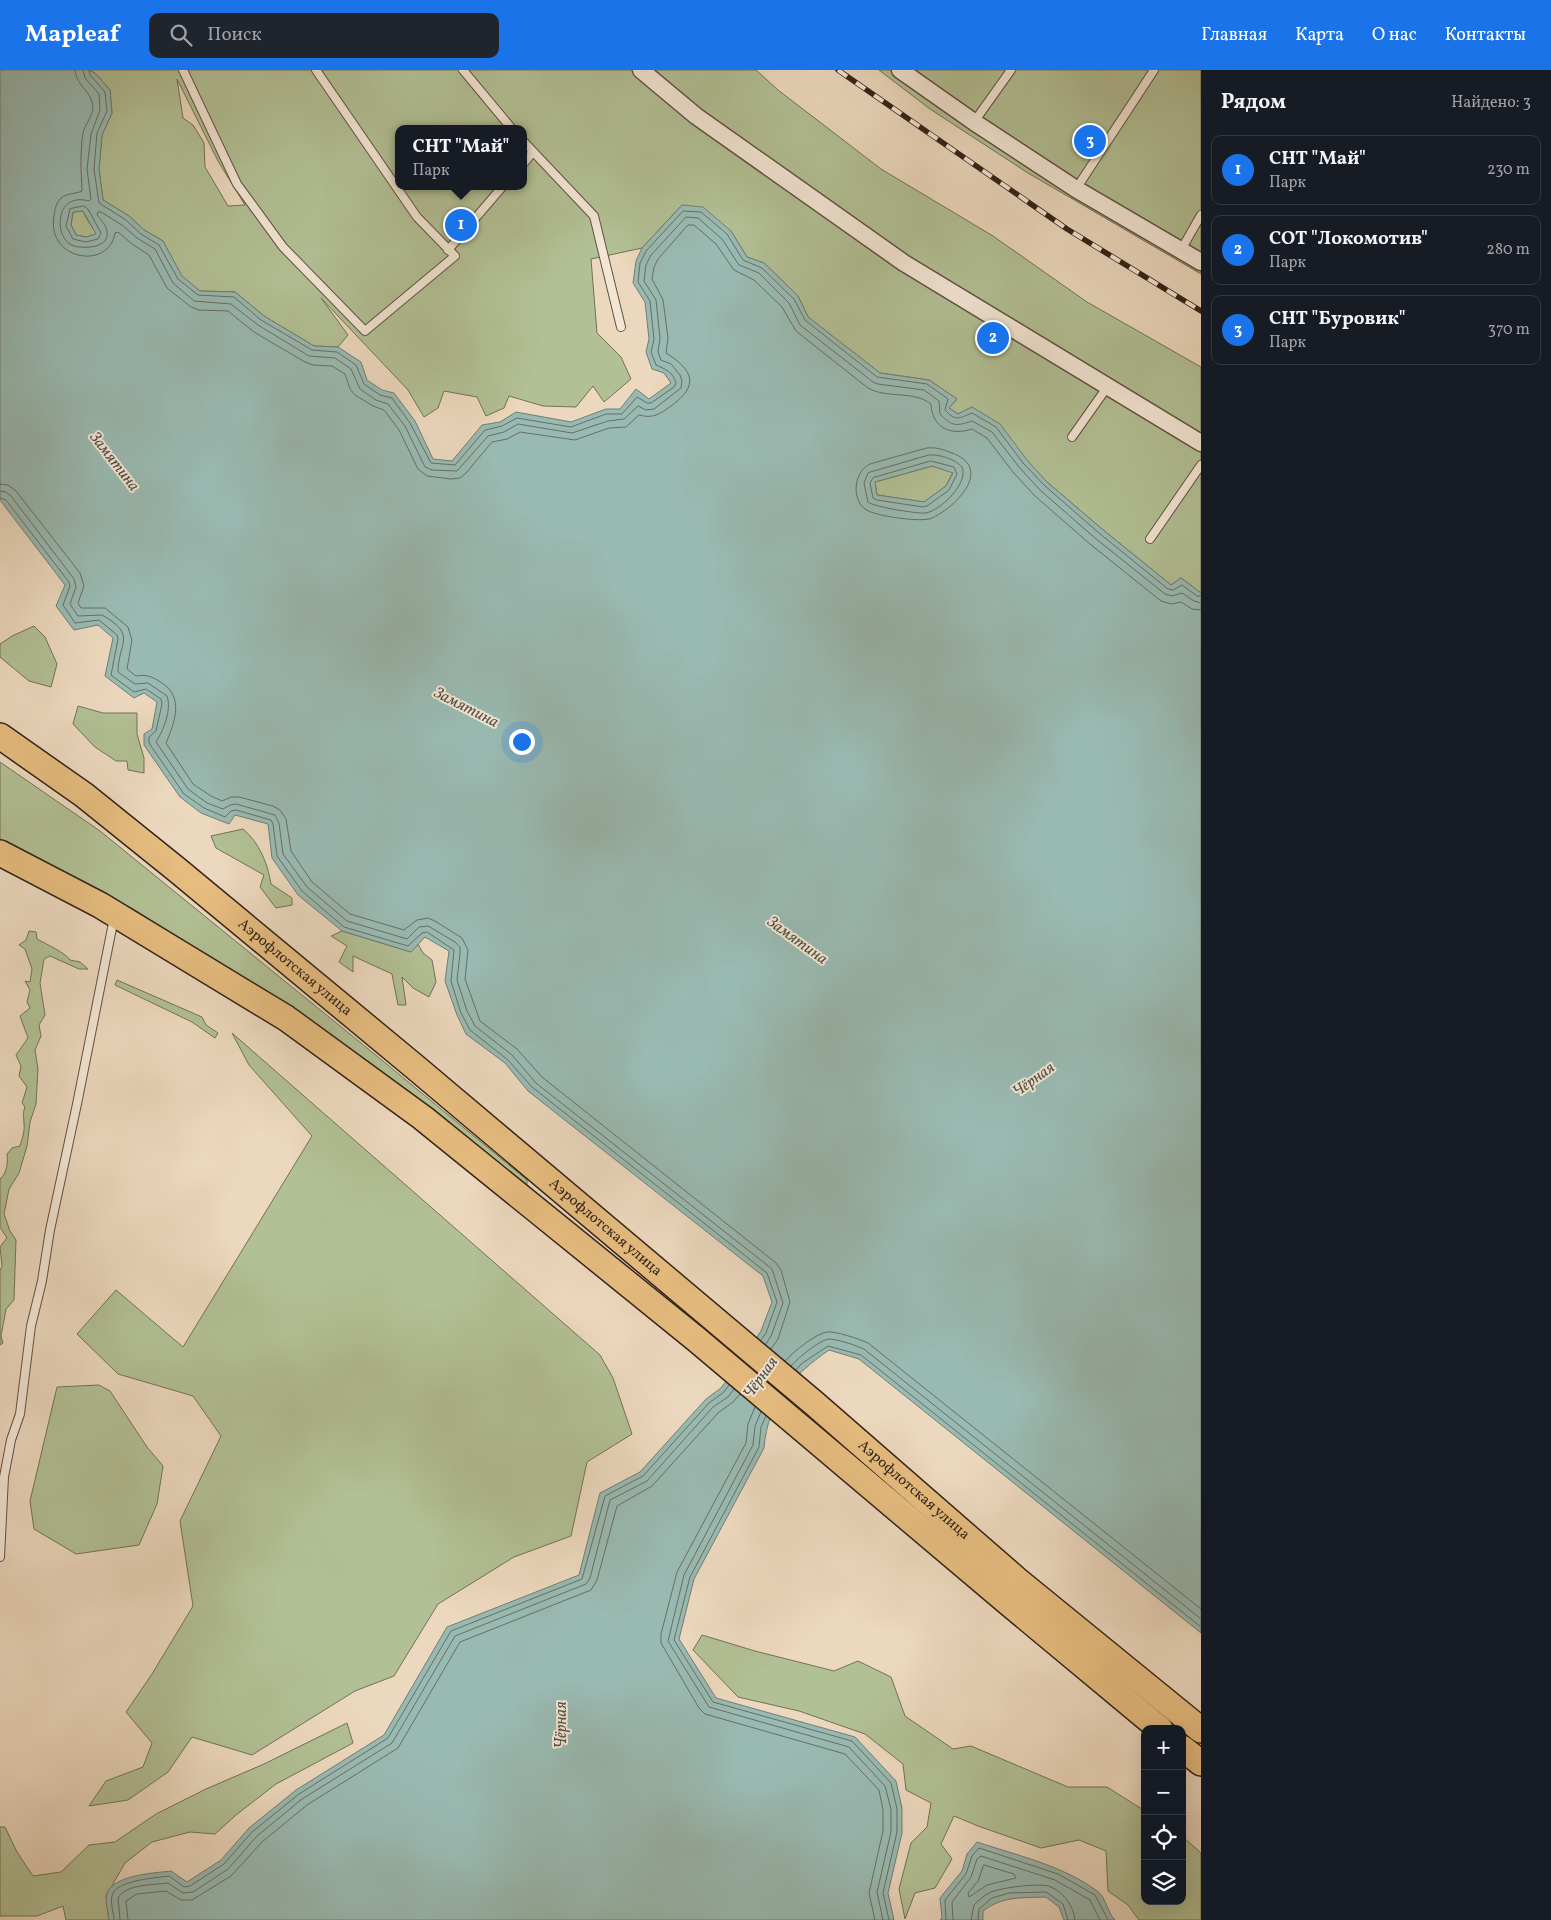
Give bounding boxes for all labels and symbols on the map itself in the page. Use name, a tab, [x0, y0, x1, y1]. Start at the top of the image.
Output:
pin: 3	[1074, 122, 1106, 160]
pin: 1	[445, 206, 477, 244]
pin: 2	[977, 319, 1009, 357]
water label: Замятина	[83, 427, 144, 497]
water label: Замятина	[429, 682, 502, 734]
your location	[509, 729, 535, 755]
water label: Замятина	[762, 911, 832, 971]
street label: Аэрофлотская улица	[233, 914, 356, 1021]
water label: Чёрная	[1009, 1057, 1059, 1103]
street label: Аэрофлотская улица	[544, 1173, 667, 1281]
water label: Чёрная	[738, 1353, 784, 1403]
street label: Аэрофлотская улица	[853, 1435, 974, 1545]
water label: Чёрная	[551, 1701, 573, 1749]

